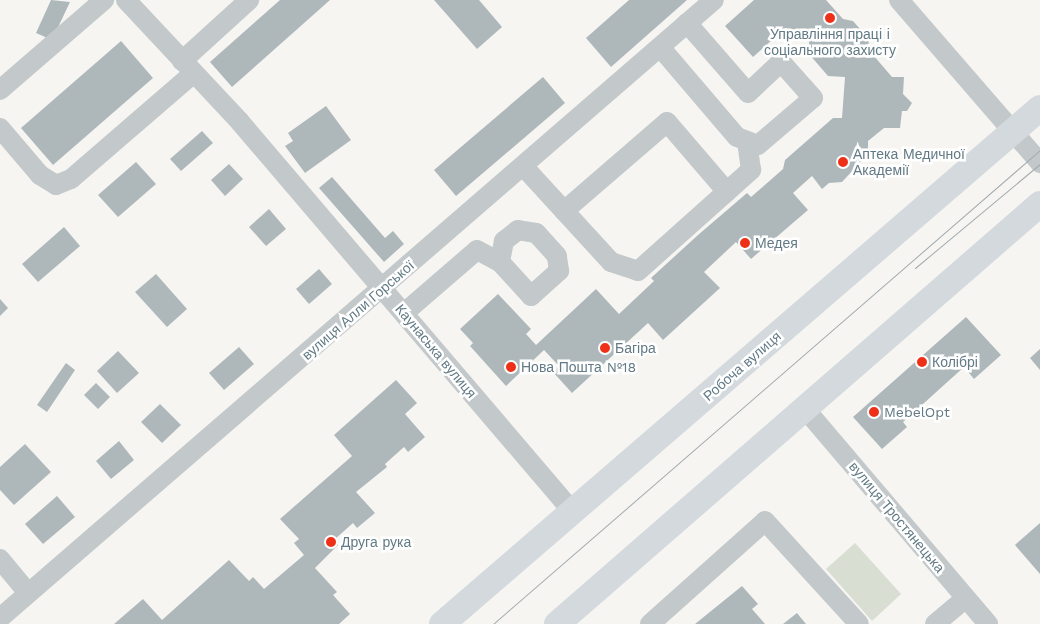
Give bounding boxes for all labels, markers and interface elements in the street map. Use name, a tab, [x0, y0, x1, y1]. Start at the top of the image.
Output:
marker: Управління праці і соціального захисту	[824, 12, 836, 24]
place label: Управління праці і соціального захисту	[764, 26, 896, 58]
place label: Аптека Медичної Академії	[853, 146, 965, 178]
marker: Аптека Медичної Академії	[837, 156, 849, 168]
place label: Медея	[755, 235, 798, 251]
marker: Медея	[739, 237, 751, 249]
street label: вулиця Алли Горської	[299, 257, 417, 363]
street label: Каунаська вулиця	[392, 301, 480, 401]
street label: Робоча вулиця	[700, 328, 784, 404]
place label: Багіра	[615, 340, 656, 356]
marker: Багіра	[599, 342, 611, 354]
place label: Колібрі	[932, 354, 978, 370]
marker: Колібрі	[916, 356, 928, 368]
place label: Нова Пошта №18	[521, 359, 636, 375]
marker: Нова Пошта №18	[505, 361, 517, 373]
place label: MebelOpt	[884, 404, 950, 420]
marker: MebelOpt	[868, 406, 880, 418]
street label: вулиця Тростянецька	[846, 458, 948, 576]
place label: Друга рука	[341, 534, 411, 550]
marker: Друга рука	[325, 536, 337, 548]

